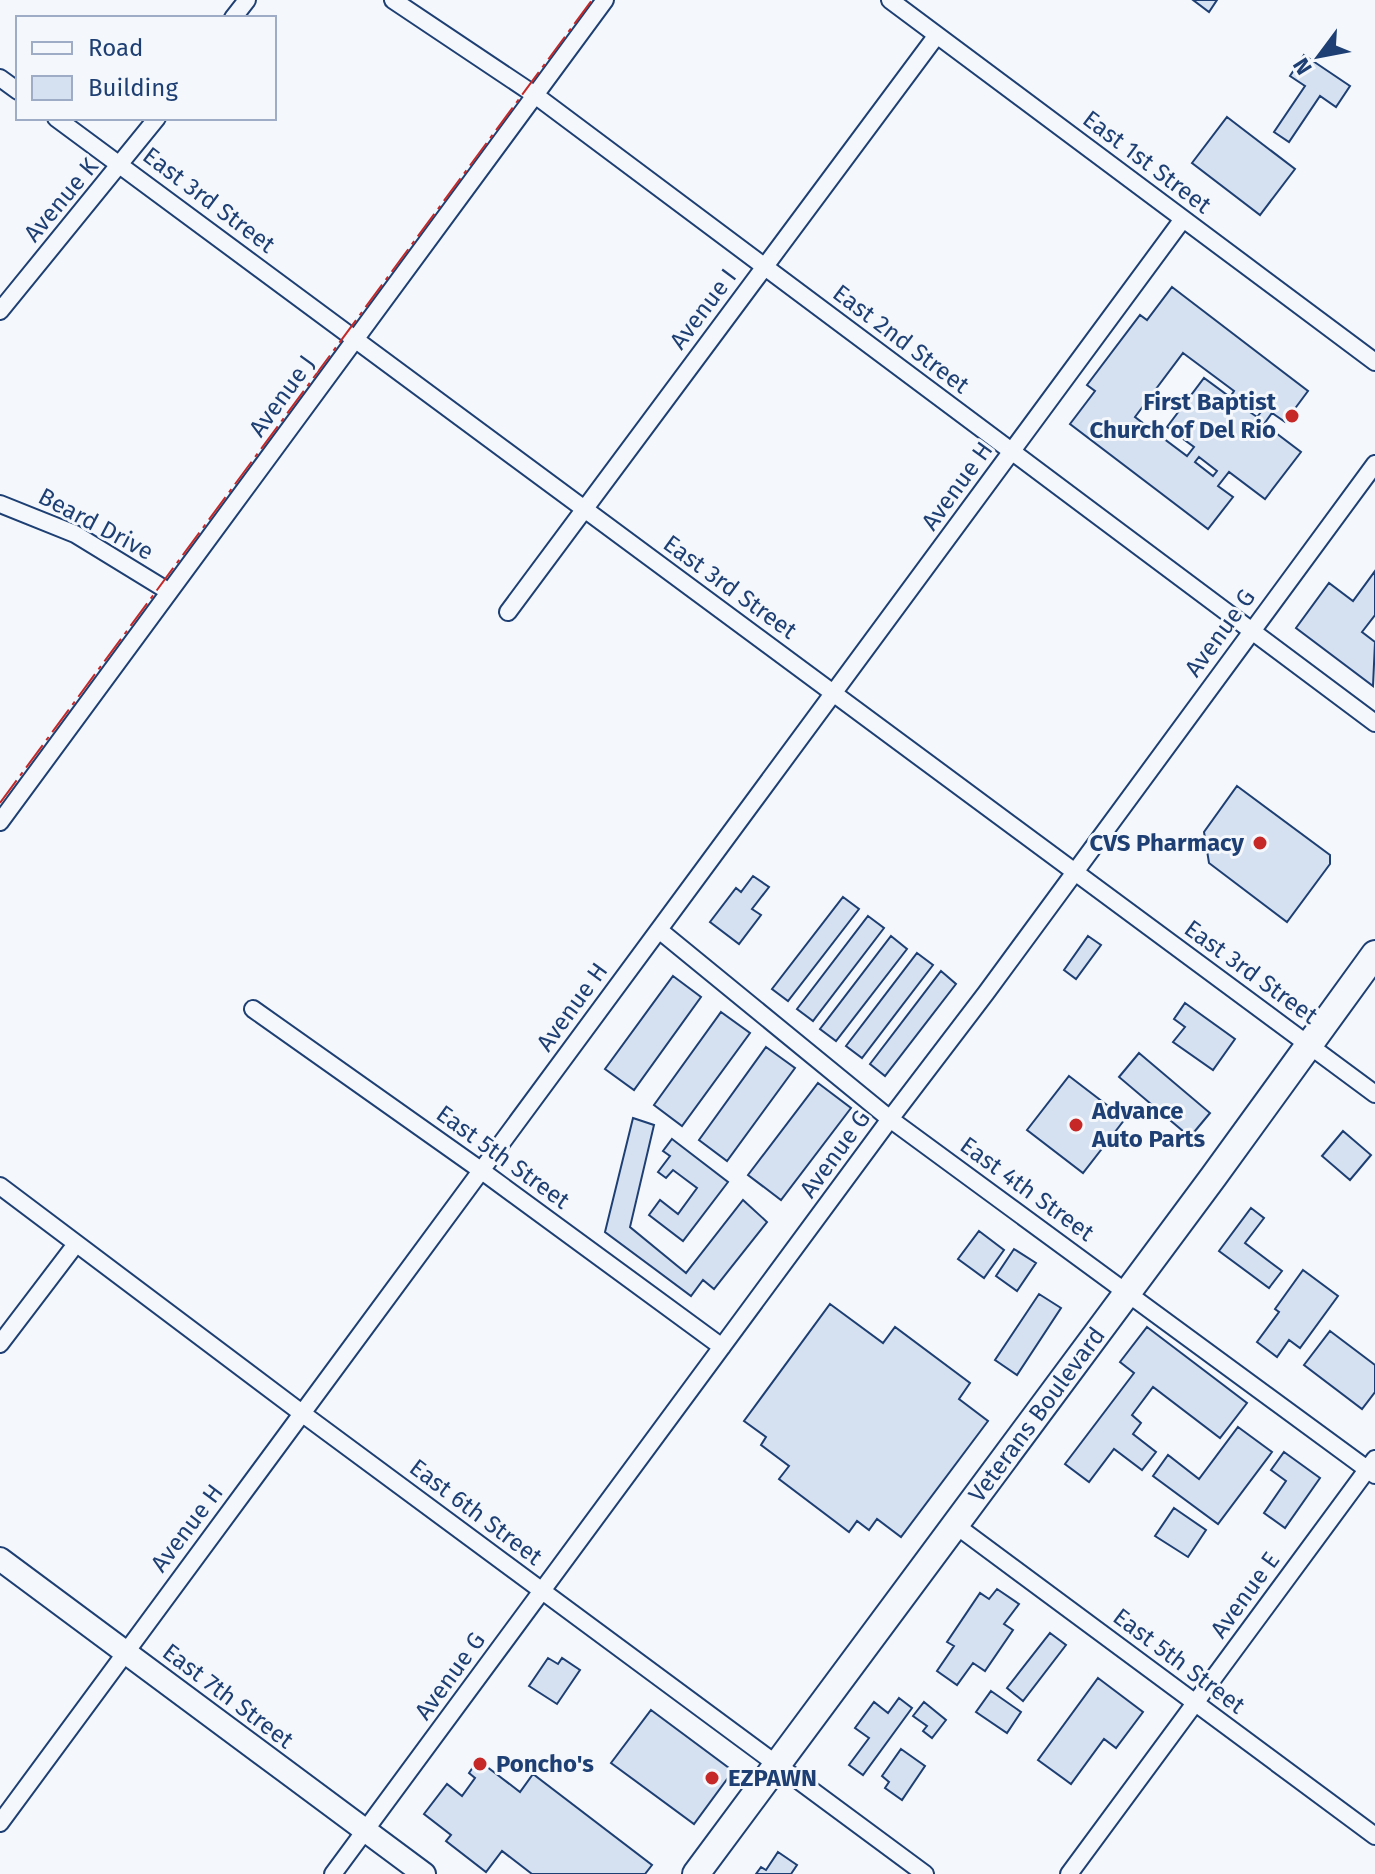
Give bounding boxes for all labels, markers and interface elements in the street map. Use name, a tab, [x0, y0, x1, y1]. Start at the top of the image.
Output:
legend	[16, 16, 276, 120]
north arrow	[1279, 16, 1359, 96]
text: Road	[88, 34, 143, 62]
text: N	[1287, 53, 1318, 80]
text: Building	[88, 74, 178, 102]
street label: East 1st Street	[1077, 105, 1217, 220]
street label: East 3rd Street	[138, 141, 281, 259]
street label: Avenue K	[18, 152, 104, 247]
street label: Avenue I	[664, 263, 742, 355]
street label: East 2nd Street	[827, 279, 975, 400]
street label: Avenue J	[243, 350, 321, 442]
place label: First Baptist Church of Del Rio	[1089, 388, 1277, 444]
marker: First Baptist Church of Del Rio	[1283, 407, 1301, 425]
street label: Avenue H	[916, 436, 998, 536]
street label: Beard Drive	[34, 482, 158, 566]
street label: East 3rd Street	[658, 529, 802, 645]
street label: Avenue G	[1179, 584, 1261, 682]
place label: CVS Pharmacy	[1090, 829, 1245, 857]
marker: CVS Pharmacy	[1251, 834, 1269, 852]
street label: East 3rd Street	[1179, 914, 1323, 1030]
street label: Avenue H	[531, 957, 613, 1057]
place label: Advance Auto Parts	[1091, 1097, 1206, 1153]
street label: East 5th Street	[431, 1099, 575, 1215]
street label: Avenue G	[794, 1105, 876, 1203]
marker: Advance Auto Parts	[1067, 1116, 1085, 1134]
street label: East 4th Street	[955, 1131, 1100, 1247]
street label: Veterans Boulevard	[963, 1322, 1111, 1507]
street label: East 6th Street	[404, 1453, 548, 1571]
street label: Avenue H	[145, 1479, 229, 1577]
street label: Avenue E	[1205, 1547, 1285, 1643]
street label: East 5th Street	[1108, 1602, 1251, 1720]
street label: Avenue G	[409, 1627, 491, 1725]
street label: East 7th Street	[157, 1638, 299, 1754]
place label: Poncho's	[496, 1750, 594, 1778]
marker: Poncho's	[471, 1755, 489, 1773]
place label: EZPAWN	[728, 1764, 817, 1792]
marker: EZPAWN	[703, 1769, 721, 1787]

